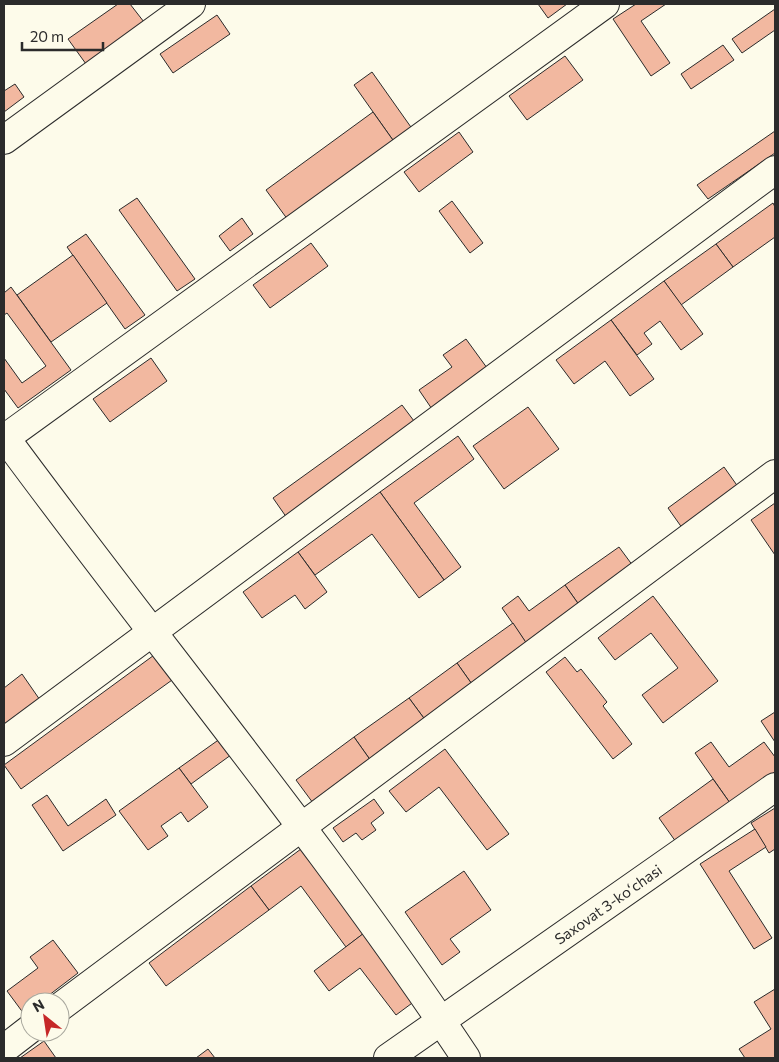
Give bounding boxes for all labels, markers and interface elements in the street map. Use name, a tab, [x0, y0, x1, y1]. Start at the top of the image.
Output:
scale bar	[22, 20, 104, 52]
text: 20 m	[30, 27, 64, 45]
street label: Saxovat 3-koʻchasi	[551, 860, 665, 948]
north arrow	[20, 992, 70, 1042]
text: N	[29, 995, 47, 1015]

